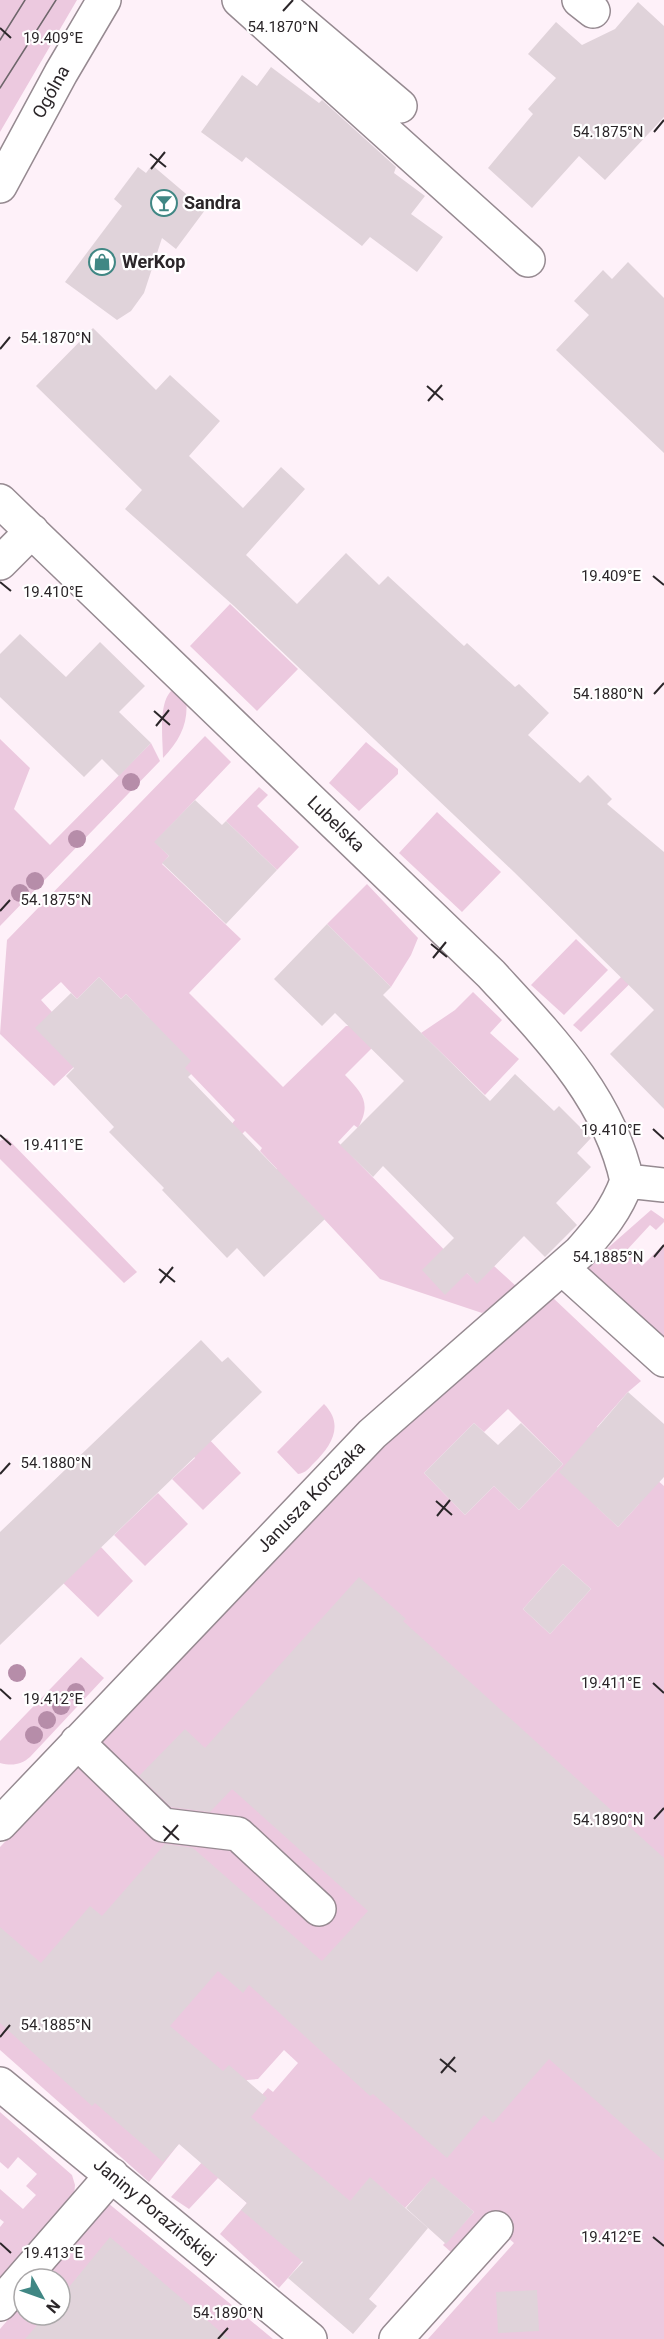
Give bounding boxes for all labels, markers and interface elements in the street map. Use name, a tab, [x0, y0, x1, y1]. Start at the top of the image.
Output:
text: 54.1870°N	[248, 18, 318, 36]
text: 19.409°E	[23, 29, 84, 47]
street label: Ogólna	[28, 62, 74, 122]
text: 54.1875°N	[573, 123, 643, 141]
bar icon: Sandra	[149, 188, 179, 218]
place label: Sandra	[184, 192, 241, 213]
shop icon: WerKop	[87, 247, 117, 277]
place label: WerKop	[122, 251, 185, 272]
text: 54.1870°N	[21, 329, 91, 347]
text: 19.409°E	[581, 567, 642, 585]
text: 19.410°E	[23, 583, 84, 601]
text: 54.1880°N	[573, 685, 643, 703]
street label: Lubelska	[303, 791, 369, 856]
text: 54.1875°N	[21, 891, 91, 909]
text: 19.410°E	[581, 1121, 642, 1139]
text: 19.411°E	[23, 1136, 84, 1154]
text: 54.1885°N	[573, 1248, 643, 1266]
street label: Janusza Korczaka	[252, 1437, 369, 1557]
text: 54.1880°N	[21, 1454, 91, 1472]
text: 19.411°E	[581, 1674, 642, 1692]
text: 19.412°E	[23, 1690, 84, 1708]
text: 54.1890°N	[573, 1811, 643, 1829]
text: 54.1885°N	[21, 2016, 91, 2034]
street label: Janiny Porazińskiej	[90, 2153, 221, 2268]
text: 19.412°E	[581, 2228, 642, 2246]
text: 19.413°E	[23, 2244, 84, 2262]
north arrow	[12, 2267, 72, 2327]
text: N	[42, 2296, 64, 2317]
text: 54.1890°N	[193, 2304, 263, 2322]

